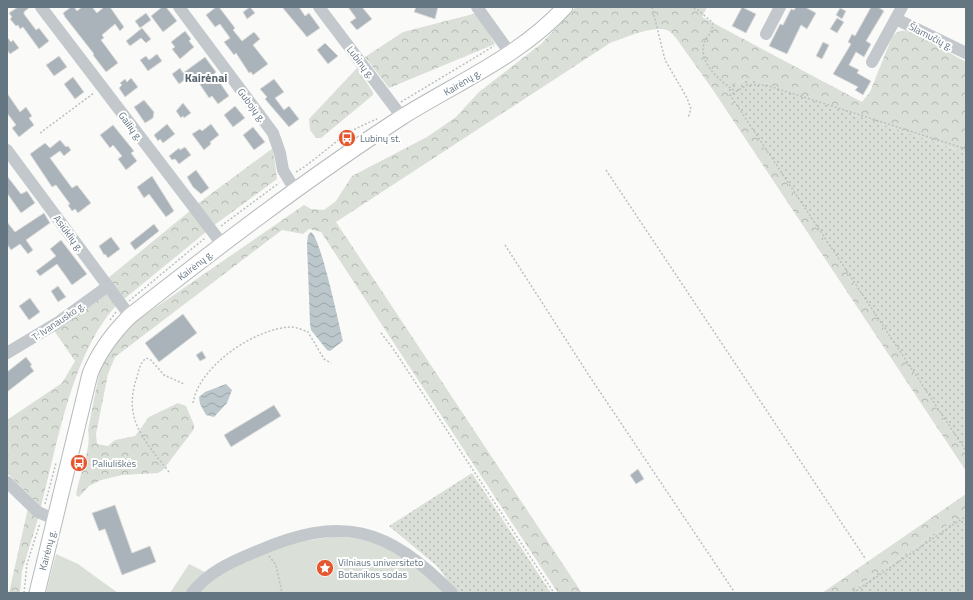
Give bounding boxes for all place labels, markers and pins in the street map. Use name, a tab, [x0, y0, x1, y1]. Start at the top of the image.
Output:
bus stop icon: Lubinų st.	[337, 128, 357, 148]
place label: Lubinų st.	[360, 131, 401, 146]
bus stop icon: Paliuliškės	[69, 453, 89, 473]
place label: Paliuliškės	[92, 456, 137, 471]
place label: Vilniaus universiteto Botanikos sodas	[338, 555, 423, 582]
place icon: Vilniaus universiteto Botanikos sodas	[315, 558, 335, 578]

